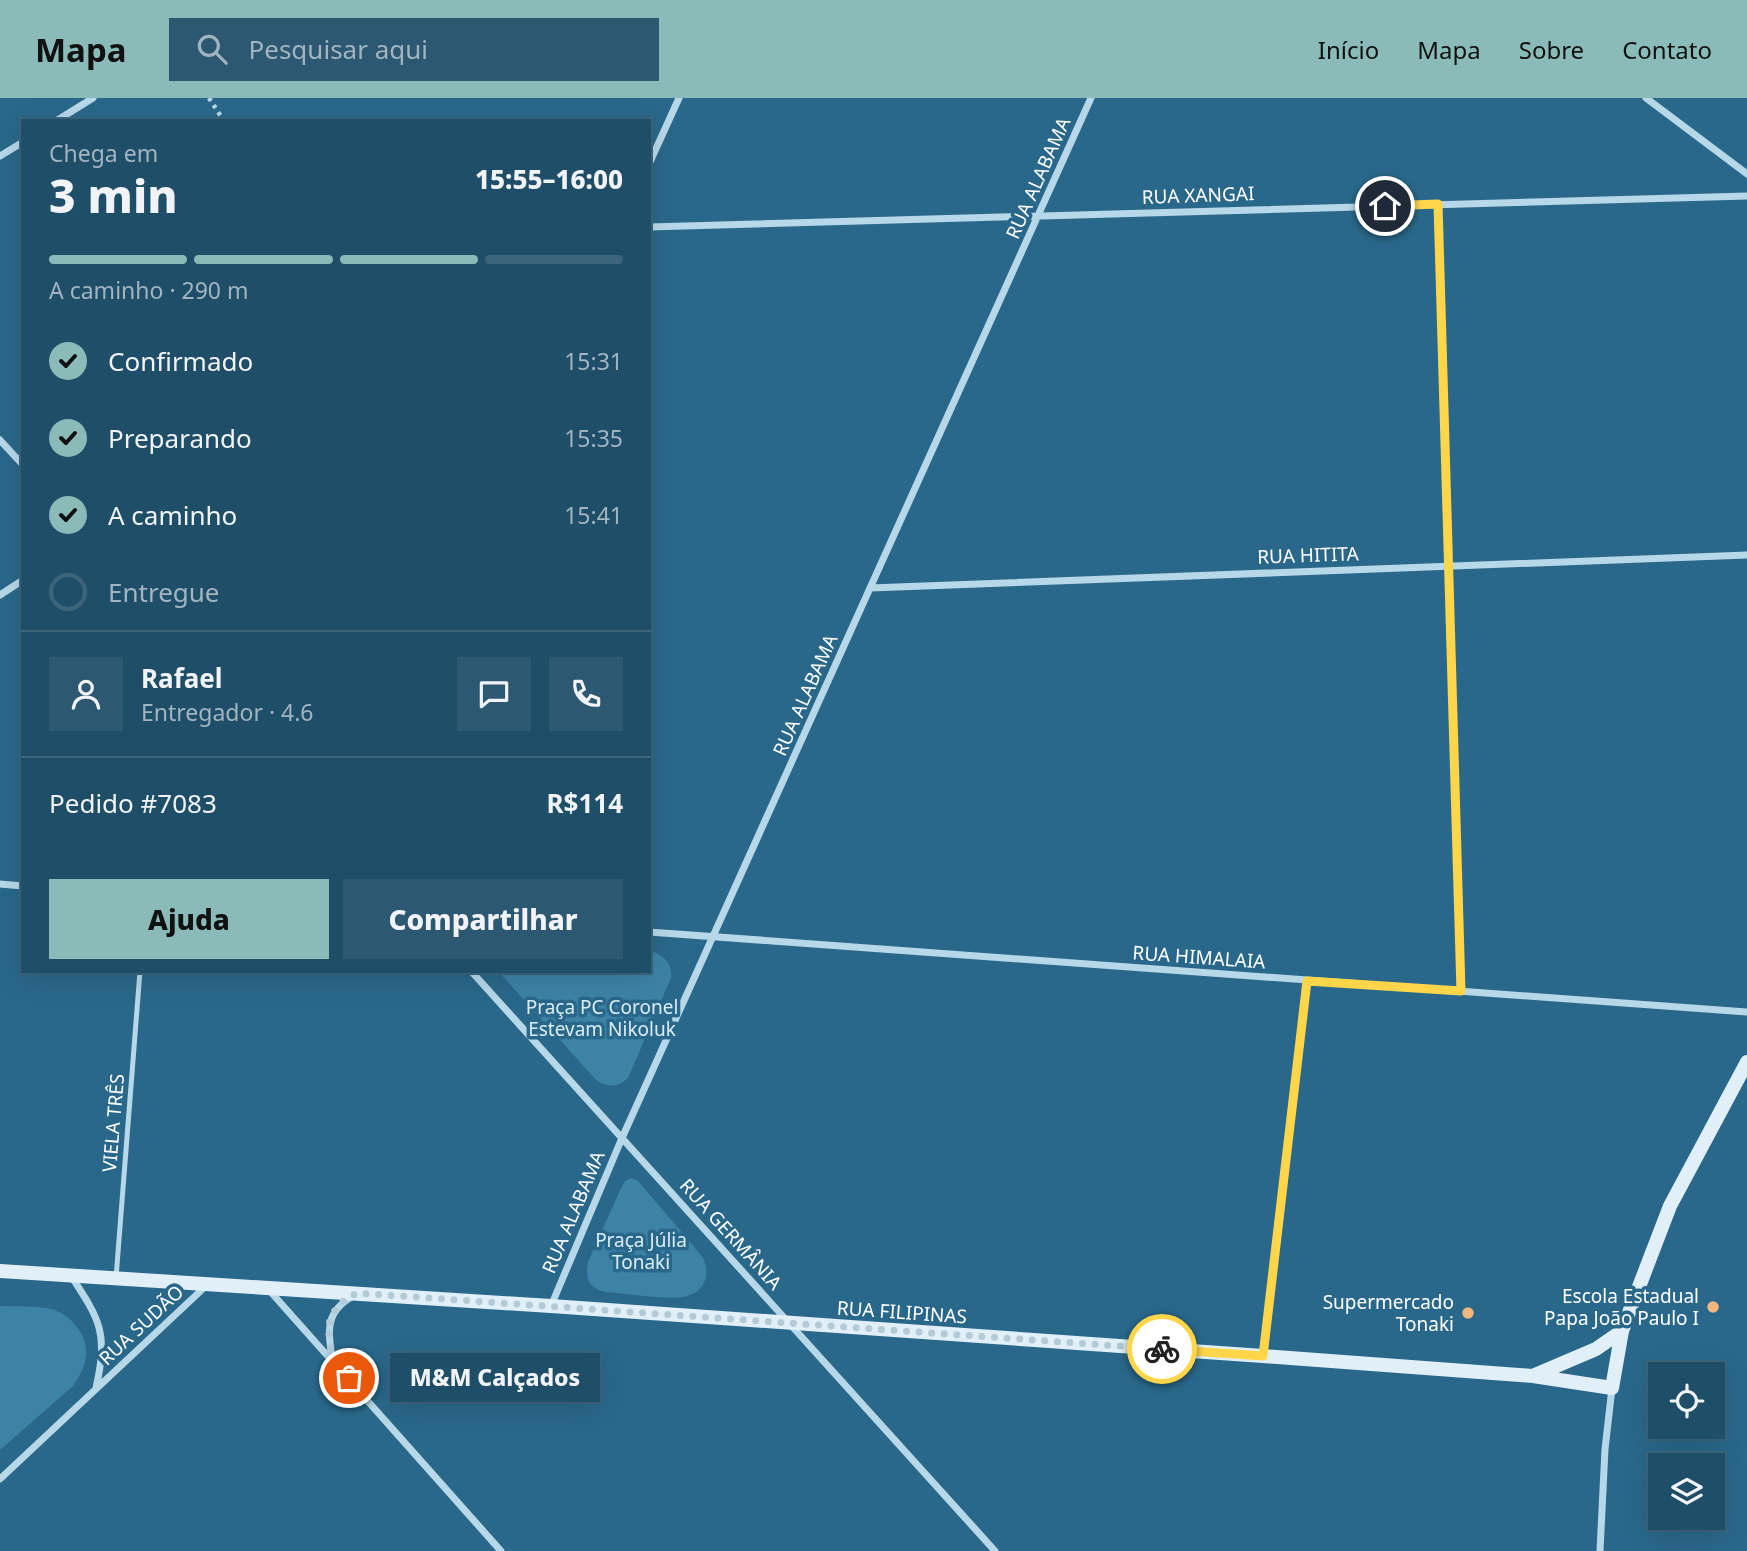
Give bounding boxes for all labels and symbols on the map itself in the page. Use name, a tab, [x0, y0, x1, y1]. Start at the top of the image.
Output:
street label: RUA ALABAMA	[1000, 112, 1077, 243]
pin	[1355, 176, 1415, 236]
street label: RUA XANGAI	[1141, 180, 1255, 210]
street label: RUA HITITA	[1257, 540, 1360, 570]
street label: RUA ALABAMA	[767, 629, 844, 760]
street label: RUA HIMALAIA	[1132, 939, 1267, 975]
park label: Praça PC Coronel Estevam Nikoluk	[526, 994, 678, 1042]
street label: VIELA TRÊS	[96, 1073, 130, 1173]
street label: RUA ALABAMA	[535, 1146, 611, 1277]
street label: RUA GERMÂNIA	[674, 1173, 788, 1296]
park label: Praça Júlia Tonaki	[595, 1227, 687, 1275]
street label: RUA SUDÃO	[93, 1279, 189, 1371]
place label: Escola Estadual Papa João Paulo I	[1544, 1283, 1699, 1331]
place label: Supermercado Tonaki	[1323, 1289, 1454, 1337]
street label: RUA FILIPINAS	[836, 1294, 968, 1330]
marker: Escola Estadual Papa João Paulo I	[1705, 1299, 1721, 1315]
marker: Supermercado Tonaki	[1460, 1305, 1476, 1321]
courier	[1127, 1314, 1197, 1384]
pin	[319, 1348, 379, 1408]
callout: M&M Calçados	[391, 1354, 601, 1402]

